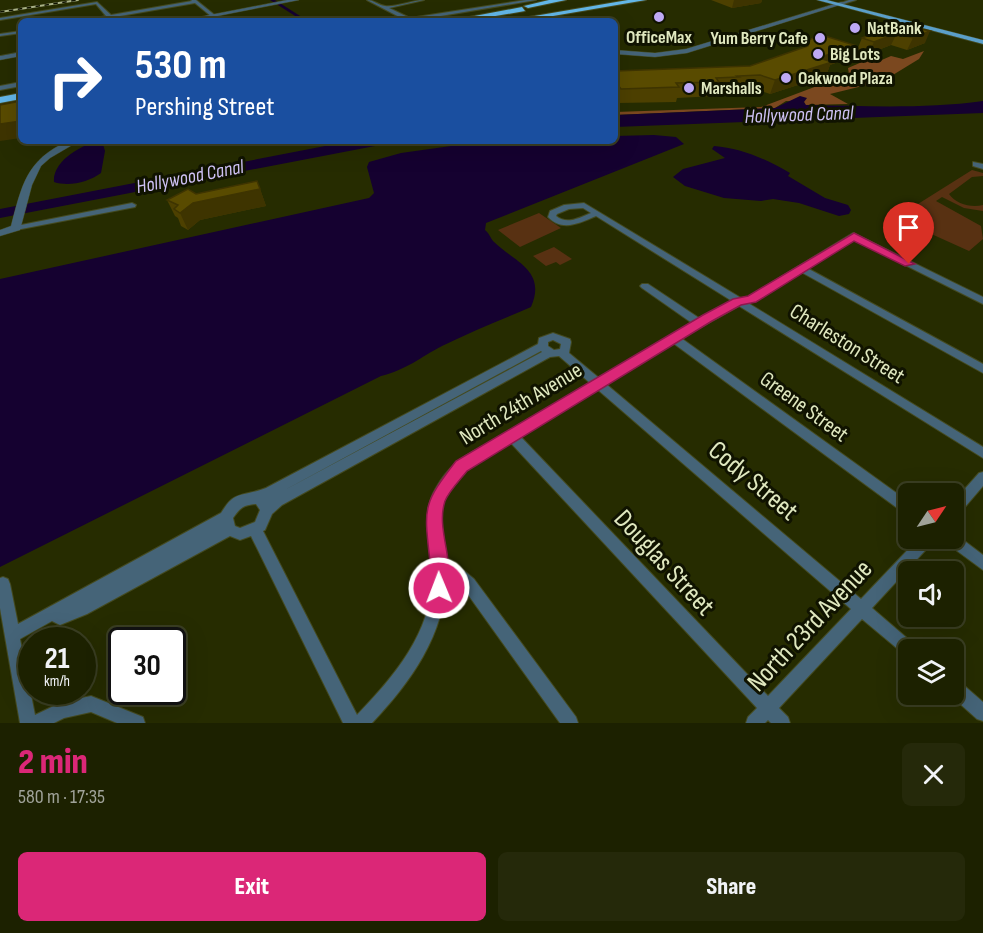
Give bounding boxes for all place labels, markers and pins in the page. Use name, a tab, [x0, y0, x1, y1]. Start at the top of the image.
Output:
marker: OfficeMax	[652, 10, 666, 24]
place label: NatBank	[867, 18, 922, 39]
marker: NatBank	[848, 21, 862, 35]
place label: OfficeMax	[626, 27, 692, 48]
place label: Yum Berry Cafe	[711, 28, 808, 49]
marker: Yum Berry Cafe	[813, 31, 827, 45]
place label: Big Lots	[830, 44, 880, 65]
marker: Big Lots	[811, 47, 825, 61]
place label: Oakwood Plaza	[798, 68, 893, 89]
marker: Oakwood Plaza	[779, 71, 793, 85]
place label: Marshalls	[701, 78, 762, 99]
marker: Marshalls	[682, 81, 696, 95]
pin	[883, 202, 934, 264]

